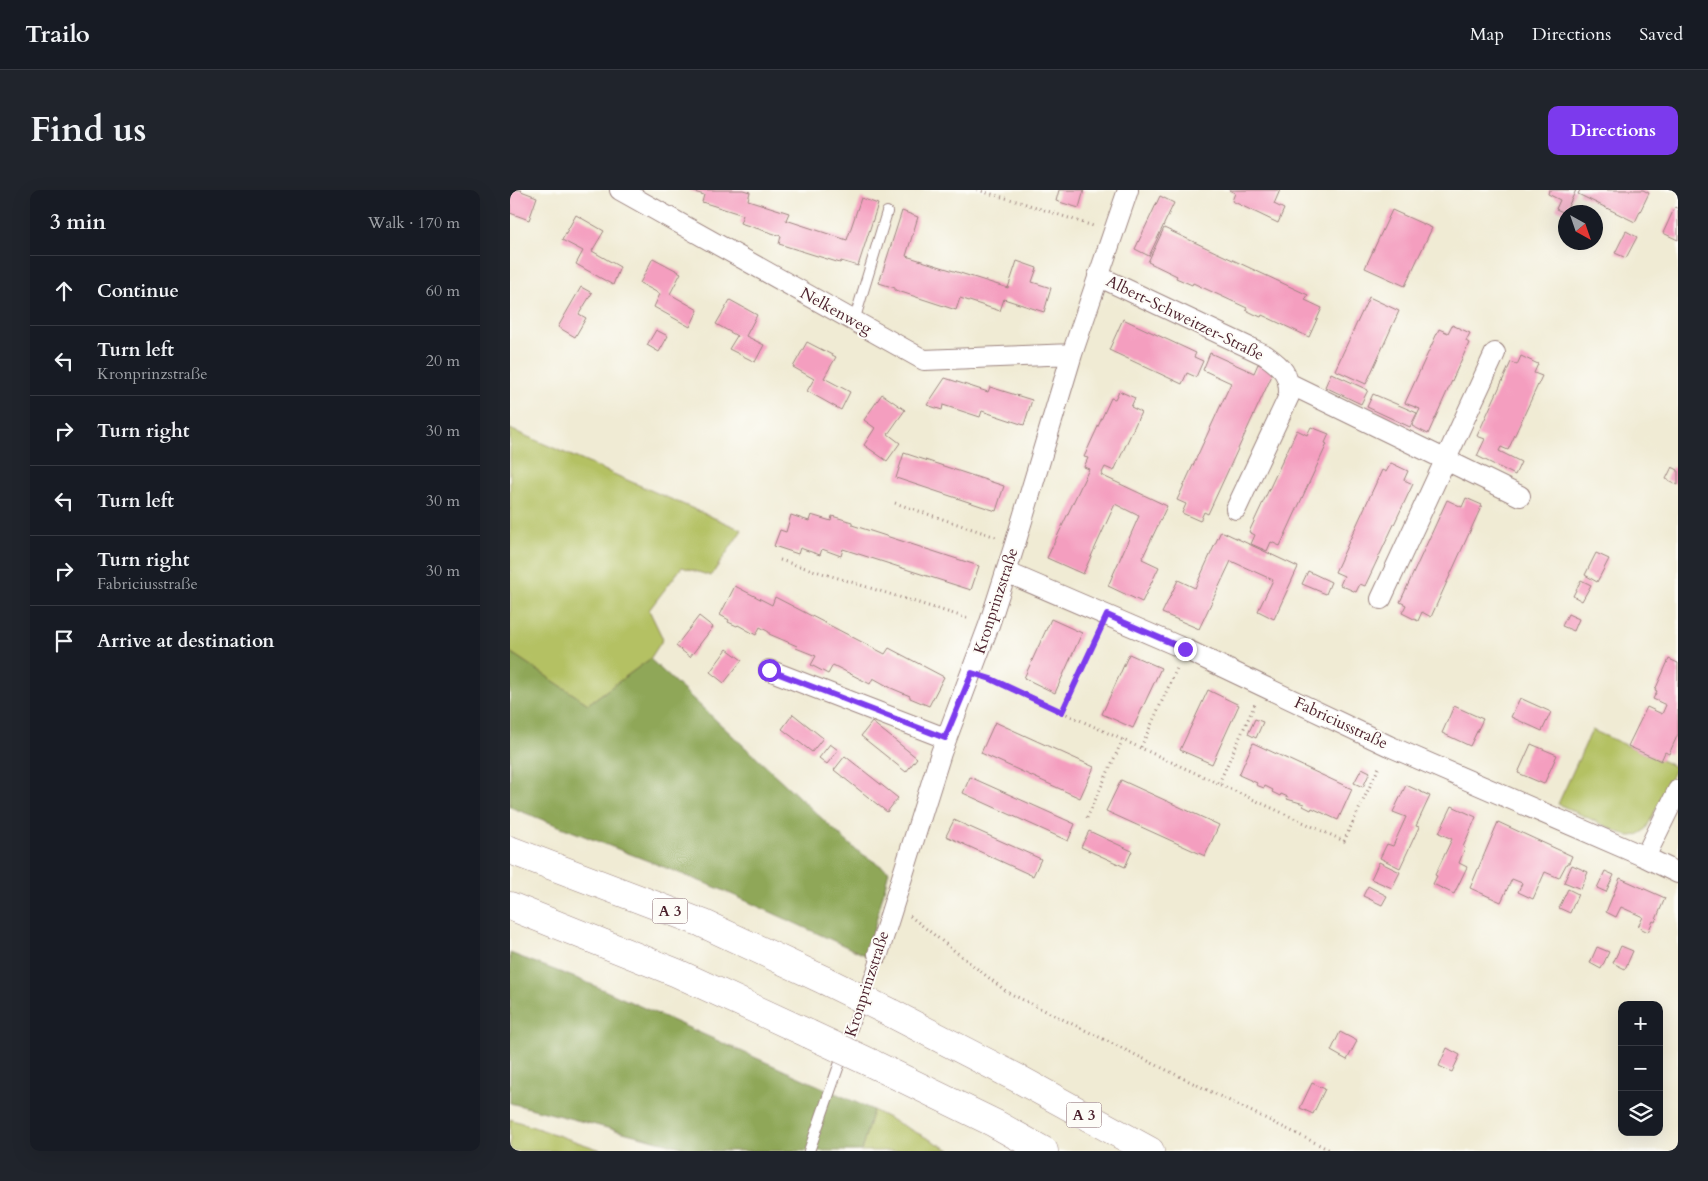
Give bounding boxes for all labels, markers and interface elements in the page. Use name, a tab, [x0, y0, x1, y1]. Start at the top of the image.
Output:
text: Trailo	[25, 18, 90, 51]
text: Map	[1470, 22, 1504, 47]
text: Directions	[1532, 22, 1611, 47]
text: Saved	[1639, 22, 1683, 47]
text: Find us	[30, 106, 146, 154]
button: Directions	[1548, 106, 1678, 155]
north arrow	[1558, 205, 1603, 250]
text: 3 min	[50, 208, 106, 237]
text: Walk · 170 m	[368, 212, 460, 234]
street label: Albert-Schweitzer-Straße	[1102, 270, 1268, 366]
icon: ahead	[50, 277, 78, 305]
text: Continue	[97, 278, 179, 304]
text: 60 m	[426, 280, 460, 302]
street label: Nelkenweg	[796, 282, 876, 340]
text: Turn left	[97, 337, 174, 363]
icon: left	[50, 347, 78, 375]
text: 20 m	[426, 350, 460, 372]
text: Kronprinzstraße	[97, 363, 208, 385]
icon: right	[50, 417, 78, 445]
text: Turn right	[97, 418, 189, 444]
text: 30 m	[426, 420, 460, 442]
icon: left	[50, 487, 78, 515]
text: Turn left	[97, 488, 174, 514]
text: 30 m	[426, 490, 460, 512]
street label: Kronprinzstraße	[968, 545, 1024, 657]
text: Turn right	[97, 547, 189, 573]
icon: right	[50, 557, 78, 585]
text: 30 m	[426, 560, 460, 582]
text: Fabriciusstraße	[97, 573, 198, 595]
icon: arrive	[50, 627, 78, 655]
text: Arrive at destination	[97, 628, 274, 654]
route end	[1174, 638, 1197, 661]
route start	[758, 659, 781, 682]
street label: Fabriciusstraße	[1291, 692, 1391, 754]
road number: A 3	[652, 898, 688, 924]
street label: Kronprinzstraße	[839, 928, 895, 1040]
map controls	[1618, 1001, 1663, 1136]
button: +	[1618, 1001, 1663, 1046]
button: −	[1618, 1046, 1663, 1091]
button: layers	[1618, 1091, 1663, 1136]
road number: A 3	[1066, 1102, 1102, 1128]

